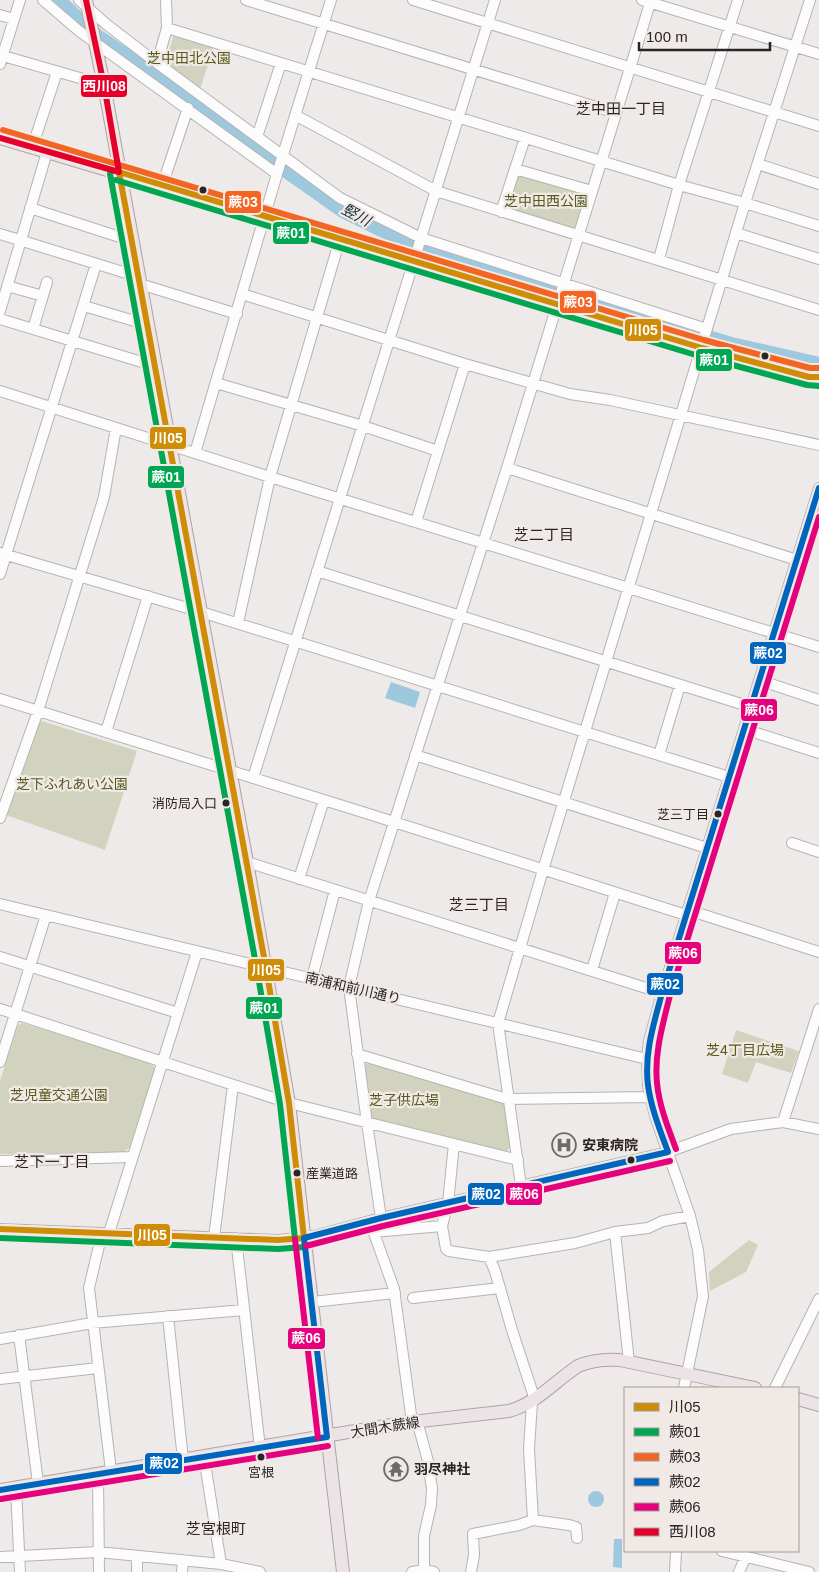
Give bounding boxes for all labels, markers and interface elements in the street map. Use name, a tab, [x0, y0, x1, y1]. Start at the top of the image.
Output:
scale bar	[639, 20, 770, 52]
text: 100 m	[646, 28, 688, 45]
park label: 芝中田北公園	[147, 50, 231, 66]
line badge: 西川08	[80, 74, 128, 98]
text: 西川08	[82, 78, 126, 94]
district label: 芝中田一丁目	[576, 100, 666, 117]
unlabelled marker	[198, 185, 208, 195]
line badge: 蕨03	[224, 190, 262, 214]
park label: 芝中田西公園	[504, 193, 588, 209]
text: 蕨03	[228, 194, 258, 210]
water label: 竪川	[339, 200, 375, 230]
line badge: 蕨01	[272, 221, 310, 245]
text: 蕨01	[276, 225, 306, 241]
line badge: 蕨03	[559, 290, 597, 314]
text: 蕨03	[563, 294, 593, 310]
line badge: 川05	[624, 318, 662, 342]
text: 川05	[628, 322, 658, 338]
line badge: 蕨01	[695, 348, 733, 372]
unlabelled marker	[760, 351, 770, 361]
text: 蕨01	[699, 352, 729, 368]
line badge: 川05	[149, 426, 187, 450]
text: 川05	[153, 430, 183, 446]
line badge: 蕨01	[147, 465, 185, 489]
text: 蕨01	[151, 469, 181, 485]
district label: 芝二丁目	[514, 526, 574, 543]
line badge: 蕨02	[749, 641, 787, 665]
text: 蕨02	[753, 645, 783, 661]
line badge: 蕨06	[740, 698, 778, 722]
text: 蕨06	[744, 702, 774, 718]
park label: 芝下ふれあい公園	[16, 776, 128, 792]
place label: 消防局入口	[152, 796, 217, 811]
marker: 消防局入口	[221, 798, 231, 808]
place label: 芝三丁目	[657, 807, 709, 822]
marker: 芝三丁目	[713, 809, 723, 819]
district label: 芝三丁目	[449, 896, 509, 913]
line badge: 蕨06	[664, 941, 702, 965]
text: 蕨06	[668, 945, 698, 961]
line badge: 川05	[247, 958, 285, 982]
text: 川05	[251, 962, 281, 978]
street label: 南浦和前川通り	[303, 969, 403, 1007]
line badge: 蕨02	[646, 972, 684, 996]
text: 蕨02	[650, 976, 680, 992]
line badge: 蕨01	[245, 996, 283, 1020]
text: 蕨01	[249, 1000, 279, 1016]
park label: 芝4丁目広場	[706, 1042, 784, 1058]
park label: 芝児童交通公園	[10, 1087, 108, 1103]
park label: 芝子供広場	[369, 1092, 439, 1108]
hospital icon: 安東病院	[551, 1132, 577, 1158]
place label: 安東病院	[582, 1137, 638, 1153]
district label: 芝下一丁目	[14, 1153, 90, 1170]
unlabelled marker	[626, 1155, 636, 1165]
place label: 産業道路	[306, 1166, 358, 1181]
marker: 産業道路	[292, 1168, 302, 1178]
line badge: 蕨02	[467, 1182, 505, 1206]
line badge: 蕨06	[505, 1182, 543, 1206]
text: 蕨02	[471, 1186, 501, 1202]
text: 蕨06	[509, 1186, 539, 1202]
line badge: 川05	[133, 1223, 171, 1247]
text: 川05	[137, 1227, 167, 1243]
line badge: 蕨06	[287, 1327, 326, 1350]
text: 蕨06	[291, 1330, 321, 1346]
legend	[624, 1387, 799, 1552]
text: 川05	[669, 1398, 701, 1415]
street label: 大間木蕨線	[349, 1414, 421, 1440]
text: 蕨01	[669, 1423, 701, 1440]
text: 蕨03	[669, 1448, 701, 1465]
line badge: 蕨02	[144, 1452, 183, 1475]
marker: 宮根	[256, 1452, 266, 1462]
text: 蕨02	[149, 1455, 179, 1471]
temple icon: 羽尽神社	[383, 1456, 409, 1482]
place label: 羽尽神社	[414, 1461, 470, 1477]
place label: 宮根	[248, 1465, 274, 1480]
text: 蕨02	[669, 1473, 701, 1490]
text: 蕨06	[669, 1498, 701, 1515]
district label: 芝宮根町	[186, 1520, 246, 1537]
text: 西川08	[669, 1523, 716, 1540]

